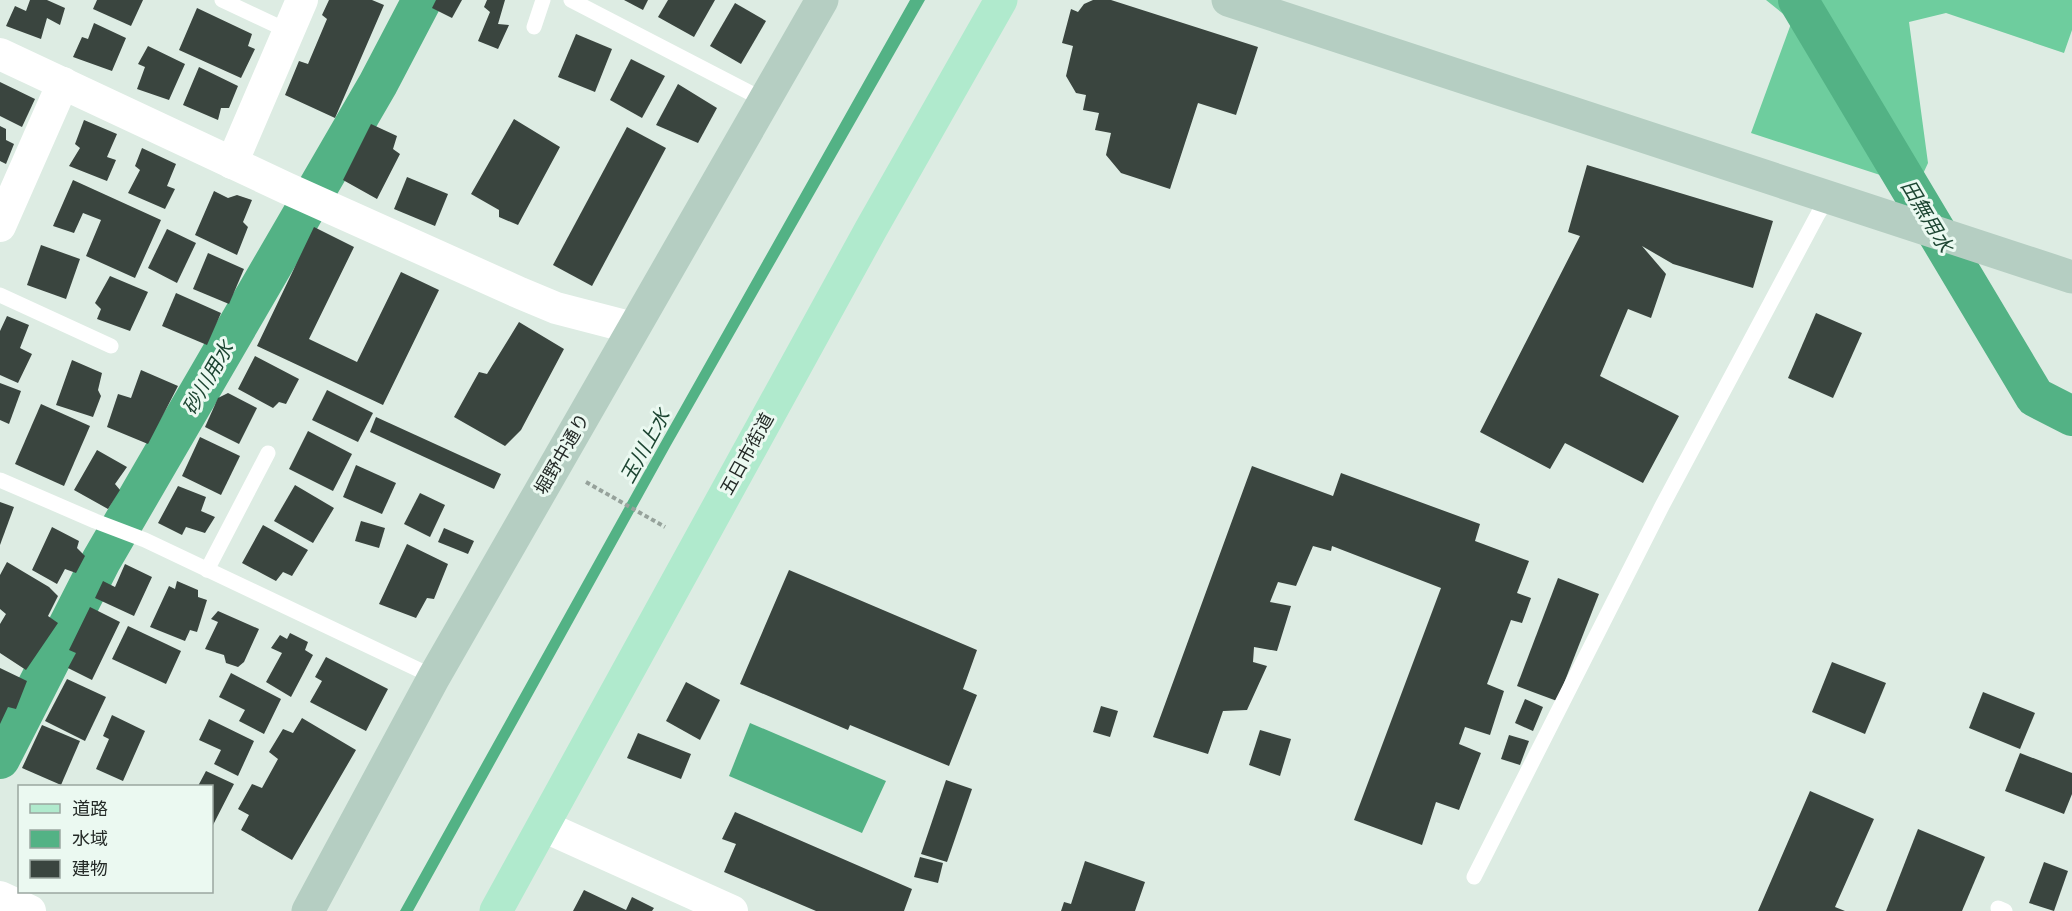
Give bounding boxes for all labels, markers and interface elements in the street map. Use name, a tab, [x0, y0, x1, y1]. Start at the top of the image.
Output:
water label: 田無用水	[1897, 175, 1960, 258]
water label: 砂川用水	[177, 335, 239, 418]
water label: 玉川上水	[614, 403, 675, 486]
street label: 堀野中通り	[529, 409, 593, 498]
street label: 五日市街道	[715, 409, 778, 498]
legend	[18, 785, 213, 893]
text: 道路	[72, 797, 108, 819]
text: 水域	[72, 827, 108, 849]
text: 建物	[72, 857, 108, 879]

